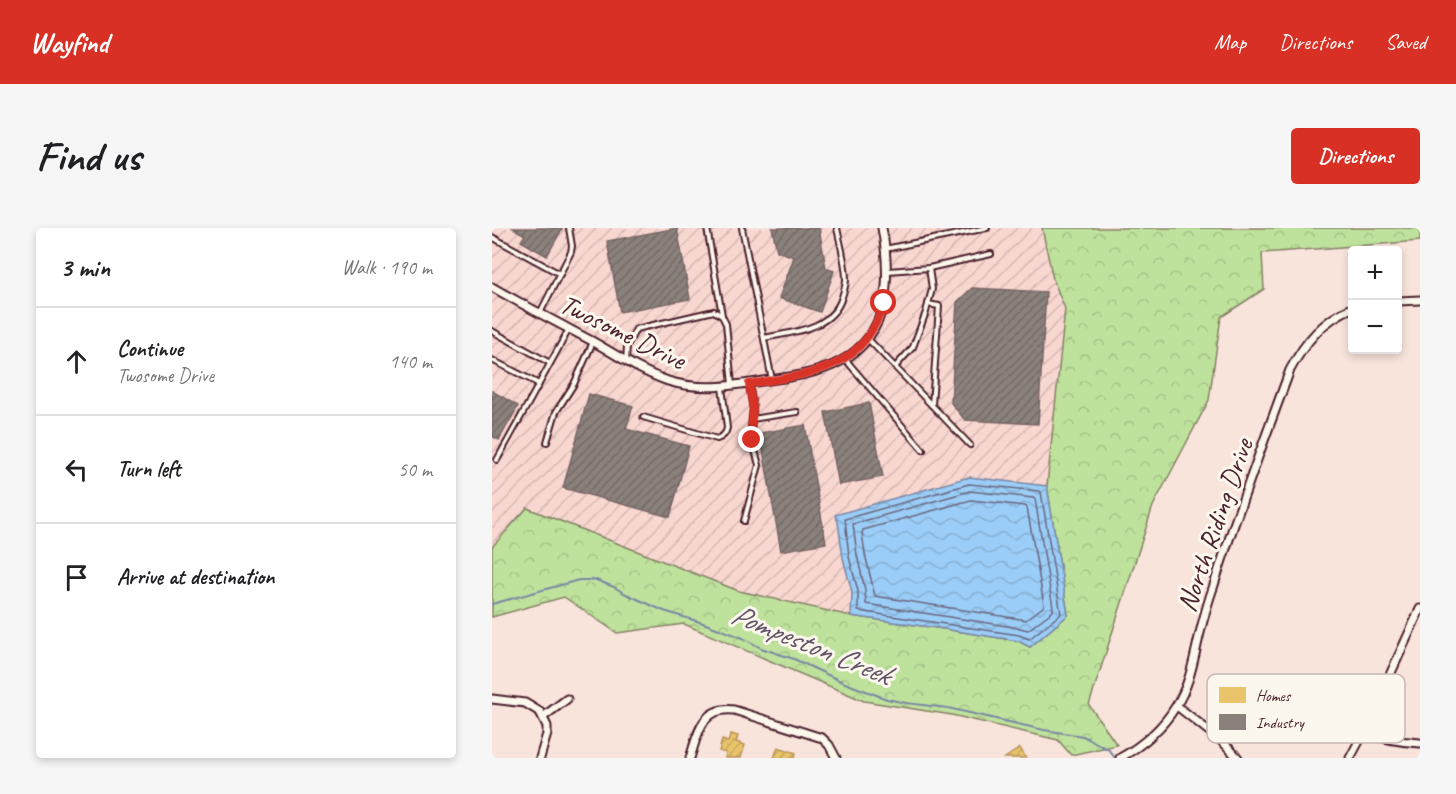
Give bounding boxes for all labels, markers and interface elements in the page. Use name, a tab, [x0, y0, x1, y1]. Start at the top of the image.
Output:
text: Wayfind	[30, 25, 109, 60]
text: Map	[1214, 29, 1246, 55]
text: Directions	[1279, 29, 1352, 55]
text: Saved	[1385, 29, 1426, 55]
button: Directions	[1291, 128, 1420, 184]
text: Find us	[36, 130, 141, 183]
map controls	[1348, 246, 1402, 354]
button: +	[1348, 246, 1402, 300]
text: 3 min	[60, 251, 110, 284]
text: Walk · 190 m	[342, 255, 432, 280]
street label: Twosome Drive	[554, 286, 693, 378]
route start	[870, 289, 896, 315]
button: −	[1348, 300, 1402, 354]
text: Continue	[117, 335, 183, 363]
icon: ahead	[60, 345, 93, 378]
text: 140 m	[389, 349, 432, 374]
text: Twosome Drive	[117, 363, 214, 388]
route end	[738, 426, 764, 452]
street label: North Riding Drive	[1169, 432, 1261, 616]
icon: left	[60, 453, 93, 486]
text: Turn left	[117, 455, 181, 483]
text: 50 m	[398, 457, 432, 482]
icon: arrive	[60, 561, 93, 594]
text: Arrive at destination	[117, 563, 274, 591]
water label: Pompeston Creek	[726, 595, 901, 695]
legend	[1207, 674, 1405, 743]
text: Homes	[1256, 686, 1292, 706]
text: Industry	[1256, 713, 1305, 733]

